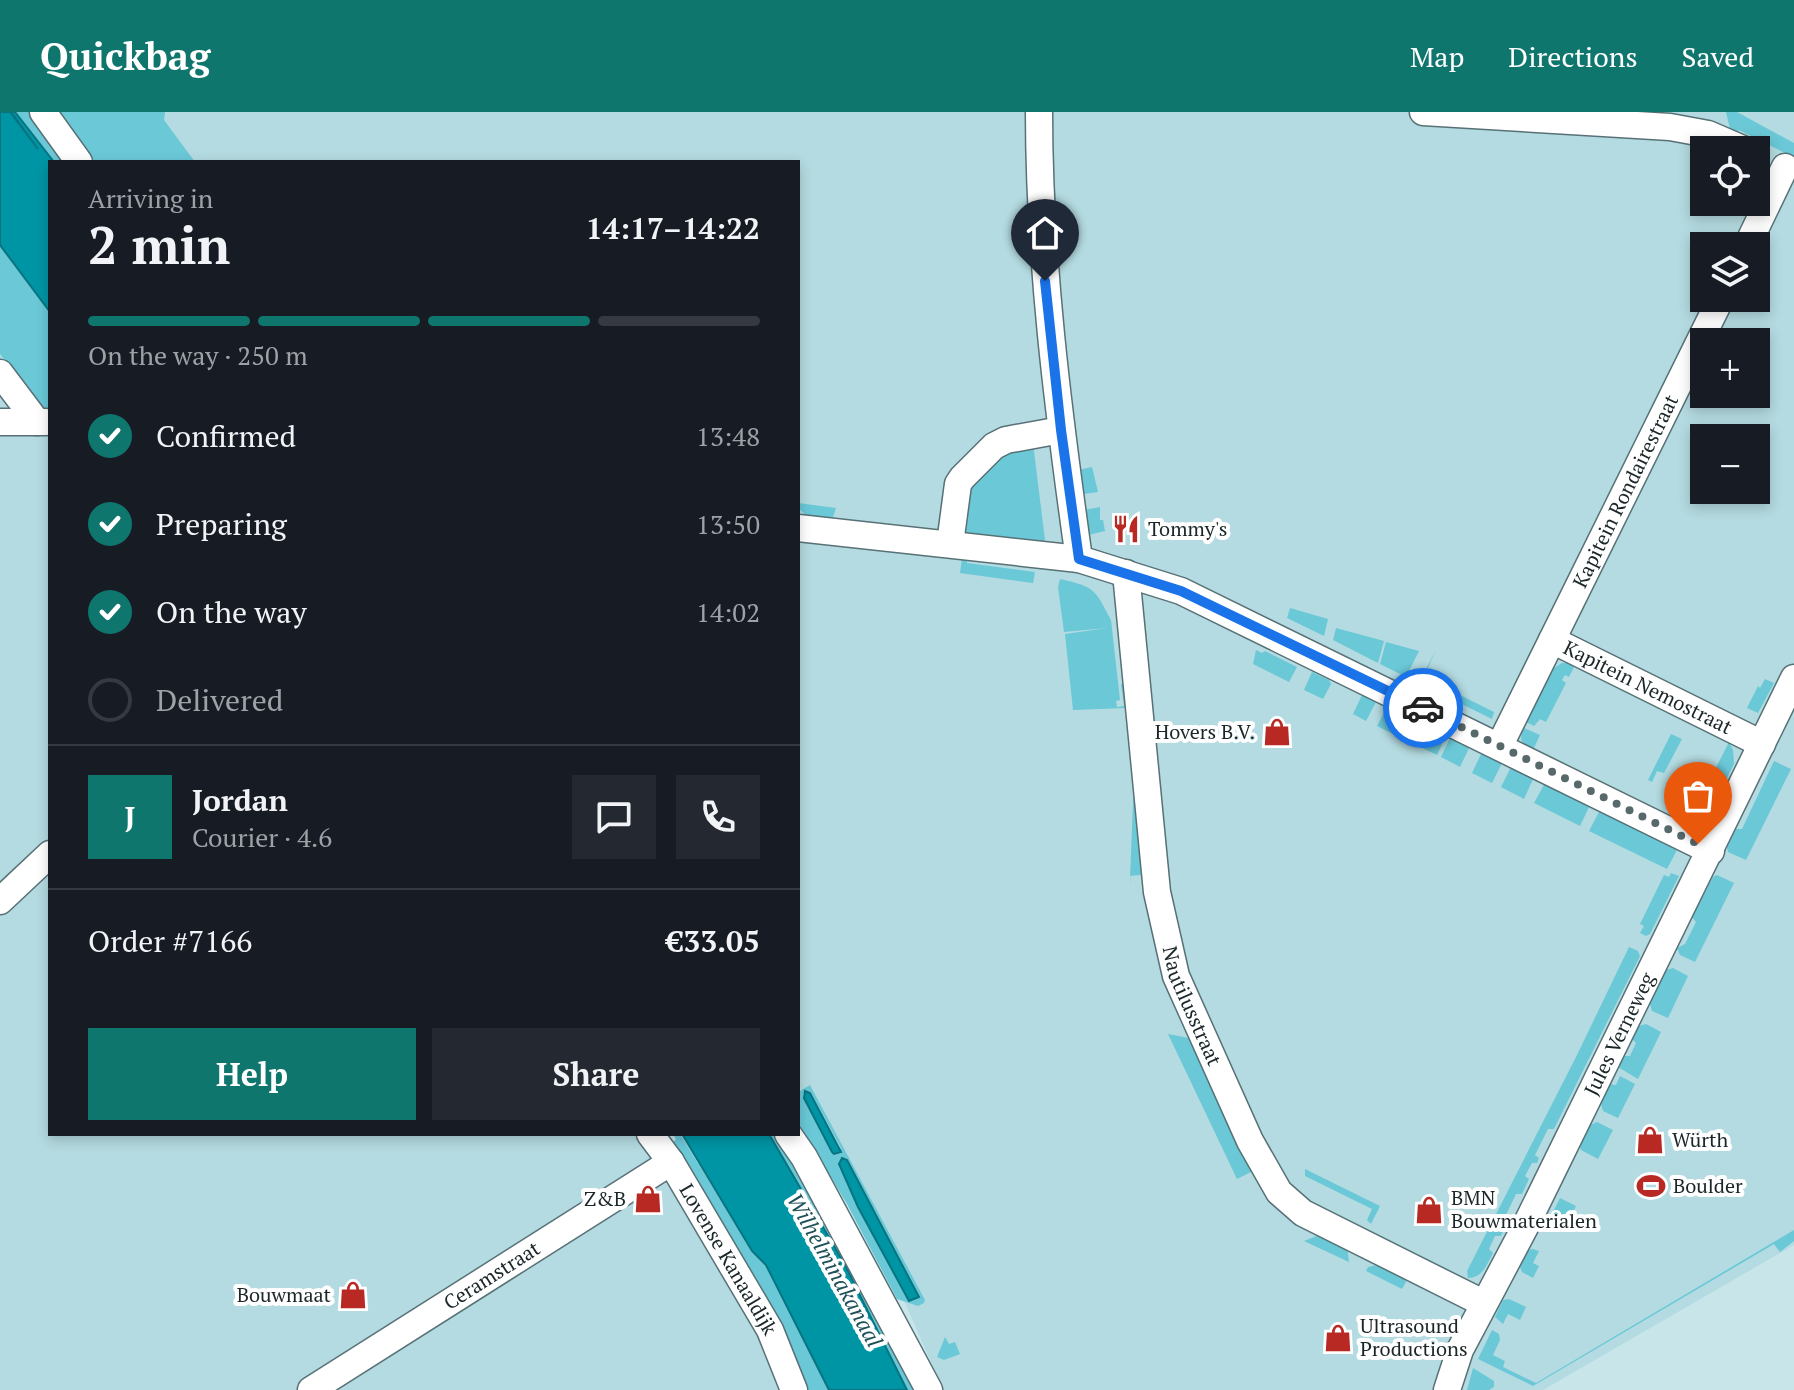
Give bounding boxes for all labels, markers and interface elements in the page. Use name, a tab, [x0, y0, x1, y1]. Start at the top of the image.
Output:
text: Quickbag	[40, 31, 210, 81]
text: Map	[1410, 38, 1464, 75]
text: Directions	[1508, 38, 1638, 75]
text: Saved	[1682, 38, 1754, 75]
map controls	[1690, 136, 1770, 504]
button: locate	[1690, 136, 1770, 216]
text: Arriving in	[88, 181, 213, 215]
pin	[1011, 199, 1079, 281]
text: 14:17–14:22	[586, 208, 760, 248]
text: 2 min	[88, 210, 230, 279]
icon: home	[1023, 211, 1067, 255]
button: layers	[1690, 232, 1770, 312]
button: +	[1690, 328, 1770, 408]
text: On the way · 250 m	[88, 338, 308, 372]
street label: Kapitein Rondairestraat	[1566, 389, 1685, 592]
icon: check	[88, 414, 132, 458]
text: Confirmed	[156, 416, 296, 456]
text: 13:48	[696, 419, 760, 453]
button: −	[1690, 424, 1770, 504]
icon: check	[88, 502, 132, 546]
text: Preparing	[156, 504, 287, 544]
text: 13:50	[696, 507, 760, 541]
restaurant icon: Tommy's	[1111, 514, 1141, 544]
place label: Tommy's	[1148, 515, 1227, 542]
icon: check	[88, 590, 132, 634]
text: On the way	[156, 592, 307, 632]
text: 14:02	[696, 595, 760, 629]
street label: Kapitein Nemostraat	[1559, 634, 1737, 740]
courier	[1383, 668, 1463, 748]
text: Delivered	[156, 680, 283, 720]
icon: car	[1401, 686, 1445, 730]
shop icon: Hovers B.V.	[1262, 717, 1292, 747]
place label: Hovers B.V.	[1155, 718, 1255, 745]
pin	[1664, 762, 1732, 844]
icon: bag	[1676, 774, 1720, 818]
button: chat	[572, 775, 656, 859]
button: phone	[676, 775, 760, 859]
text: Jordan	[192, 780, 288, 820]
text: J	[125, 797, 135, 837]
text: Courier · 4.6	[192, 820, 332, 854]
text: Order #7166	[88, 921, 252, 961]
text: €33.05	[666, 921, 760, 961]
street label: Nautilusstraat	[1157, 943, 1229, 1070]
street label: Jules Verneweg	[1577, 967, 1661, 1100]
button: Help	[88, 1028, 416, 1120]
button: Share	[432, 1028, 760, 1120]
shop icon: Würth	[1635, 1125, 1665, 1155]
place label: Würth	[1672, 1126, 1728, 1153]
sports icon: Boulder	[1636, 1171, 1666, 1201]
place label: Boulder	[1673, 1172, 1743, 1199]
street label: Lovense Kanaaldijk	[674, 1178, 784, 1340]
shop icon: Z&B	[633, 1184, 663, 1214]
place label: BMN Bouwmaterialen	[1451, 1184, 1597, 1234]
place label: Z&B	[584, 1185, 626, 1212]
water label: Wilhelminakanaal	[781, 1187, 890, 1352]
shop icon: BMN Bouwmaterialen	[1414, 1195, 1444, 1225]
street label: Ceramstraat	[438, 1234, 545, 1316]
shop icon: Bouwmaat	[338, 1280, 368, 1310]
place label: Bouwmaat	[237, 1281, 332, 1308]
place label: Ultrasound Productions	[1360, 1312, 1468, 1362]
shop icon: Ultrasound Productions	[1323, 1323, 1353, 1353]

